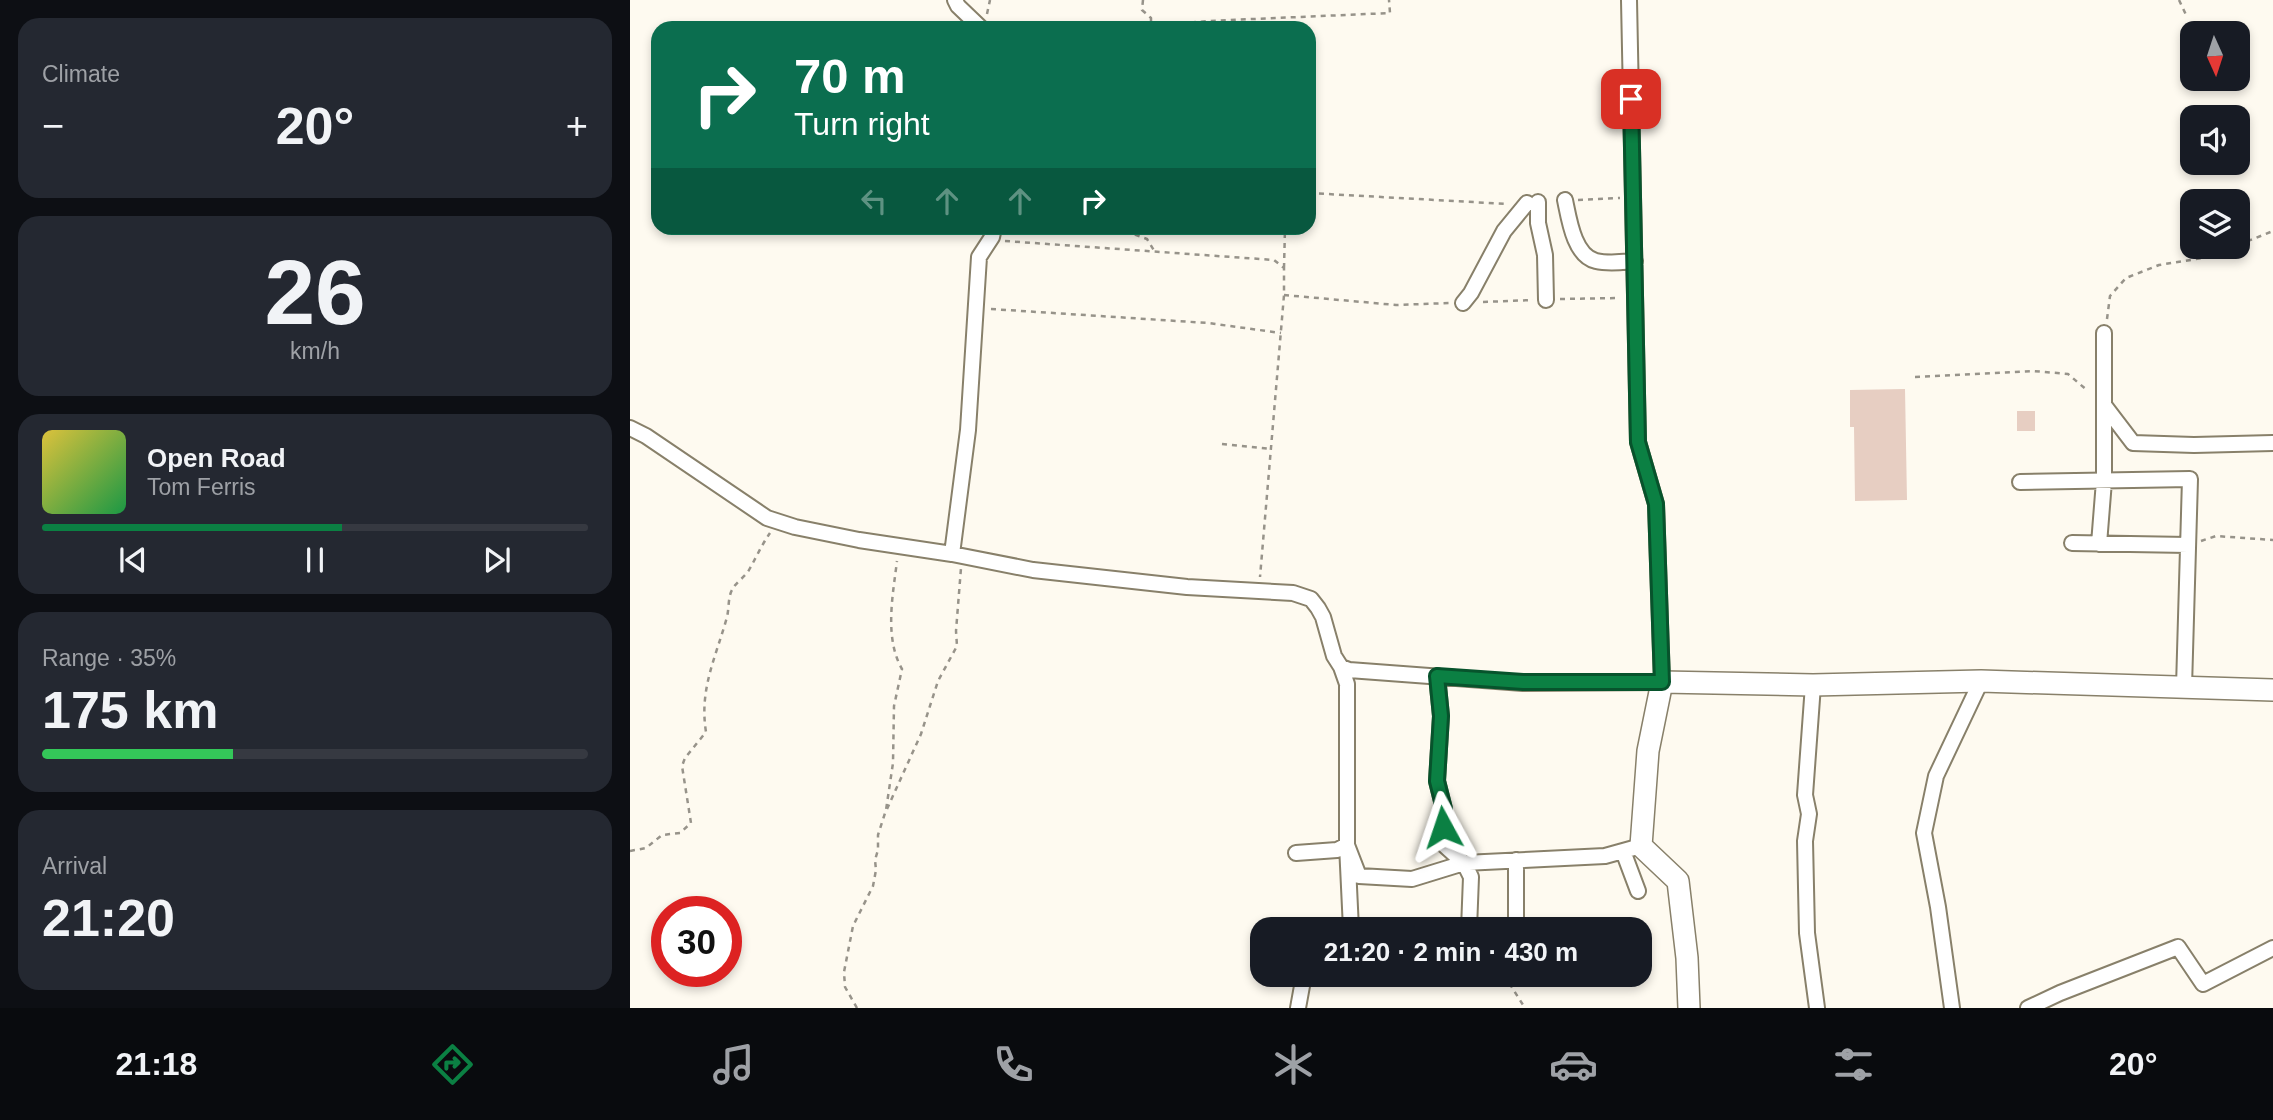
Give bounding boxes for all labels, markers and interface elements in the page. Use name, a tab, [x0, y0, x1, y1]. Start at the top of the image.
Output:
north arrow	[2180, 21, 2250, 91]
map controls	[2180, 21, 2250, 259]
icon: right	[679, 49, 770, 140]
text: 70 m	[794, 49, 906, 103]
text: Climate	[42, 61, 120, 87]
pin	[1601, 69, 1661, 129]
icon: arrive	[1612, 80, 1650, 118]
text: 20°	[276, 97, 354, 155]
text: −	[42, 105, 64, 147]
text: +	[566, 105, 588, 147]
button: sound	[2180, 105, 2250, 175]
text: Turn right	[794, 106, 930, 142]
icon: left	[855, 182, 893, 220]
icon: ahead	[928, 182, 966, 220]
icon: ahead	[1001, 182, 1039, 220]
icon: right	[1074, 182, 1112, 220]
button: layers	[2180, 189, 2250, 259]
text: 26	[264, 242, 366, 343]
text: km/h	[290, 338, 340, 364]
text: Open Road	[147, 443, 286, 473]
text: Tom Ferris	[147, 474, 256, 500]
icon: previous	[114, 541, 152, 579]
icon: pause	[296, 541, 334, 579]
icon: next	[478, 541, 516, 579]
text: Range · 35%	[42, 645, 176, 671]
text: 175 km	[42, 681, 218, 739]
position arrow	[1406, 790, 1480, 864]
text: Arrival	[42, 853, 107, 879]
text: 21:20	[42, 889, 175, 947]
speed limit sign: 30	[651, 896, 742, 987]
text: 21:20 · 2 min · 430 m	[1324, 937, 1578, 967]
icon: directions	[428, 1040, 477, 1089]
icon: music	[709, 1040, 758, 1089]
icon: phone	[989, 1040, 1038, 1089]
icon: climate	[1269, 1040, 1318, 1089]
icon: car	[1549, 1040, 1598, 1089]
icon: filters	[1829, 1040, 1878, 1089]
text: 21:18	[116, 1046, 197, 1082]
text: 20°	[2109, 1046, 2157, 1082]

